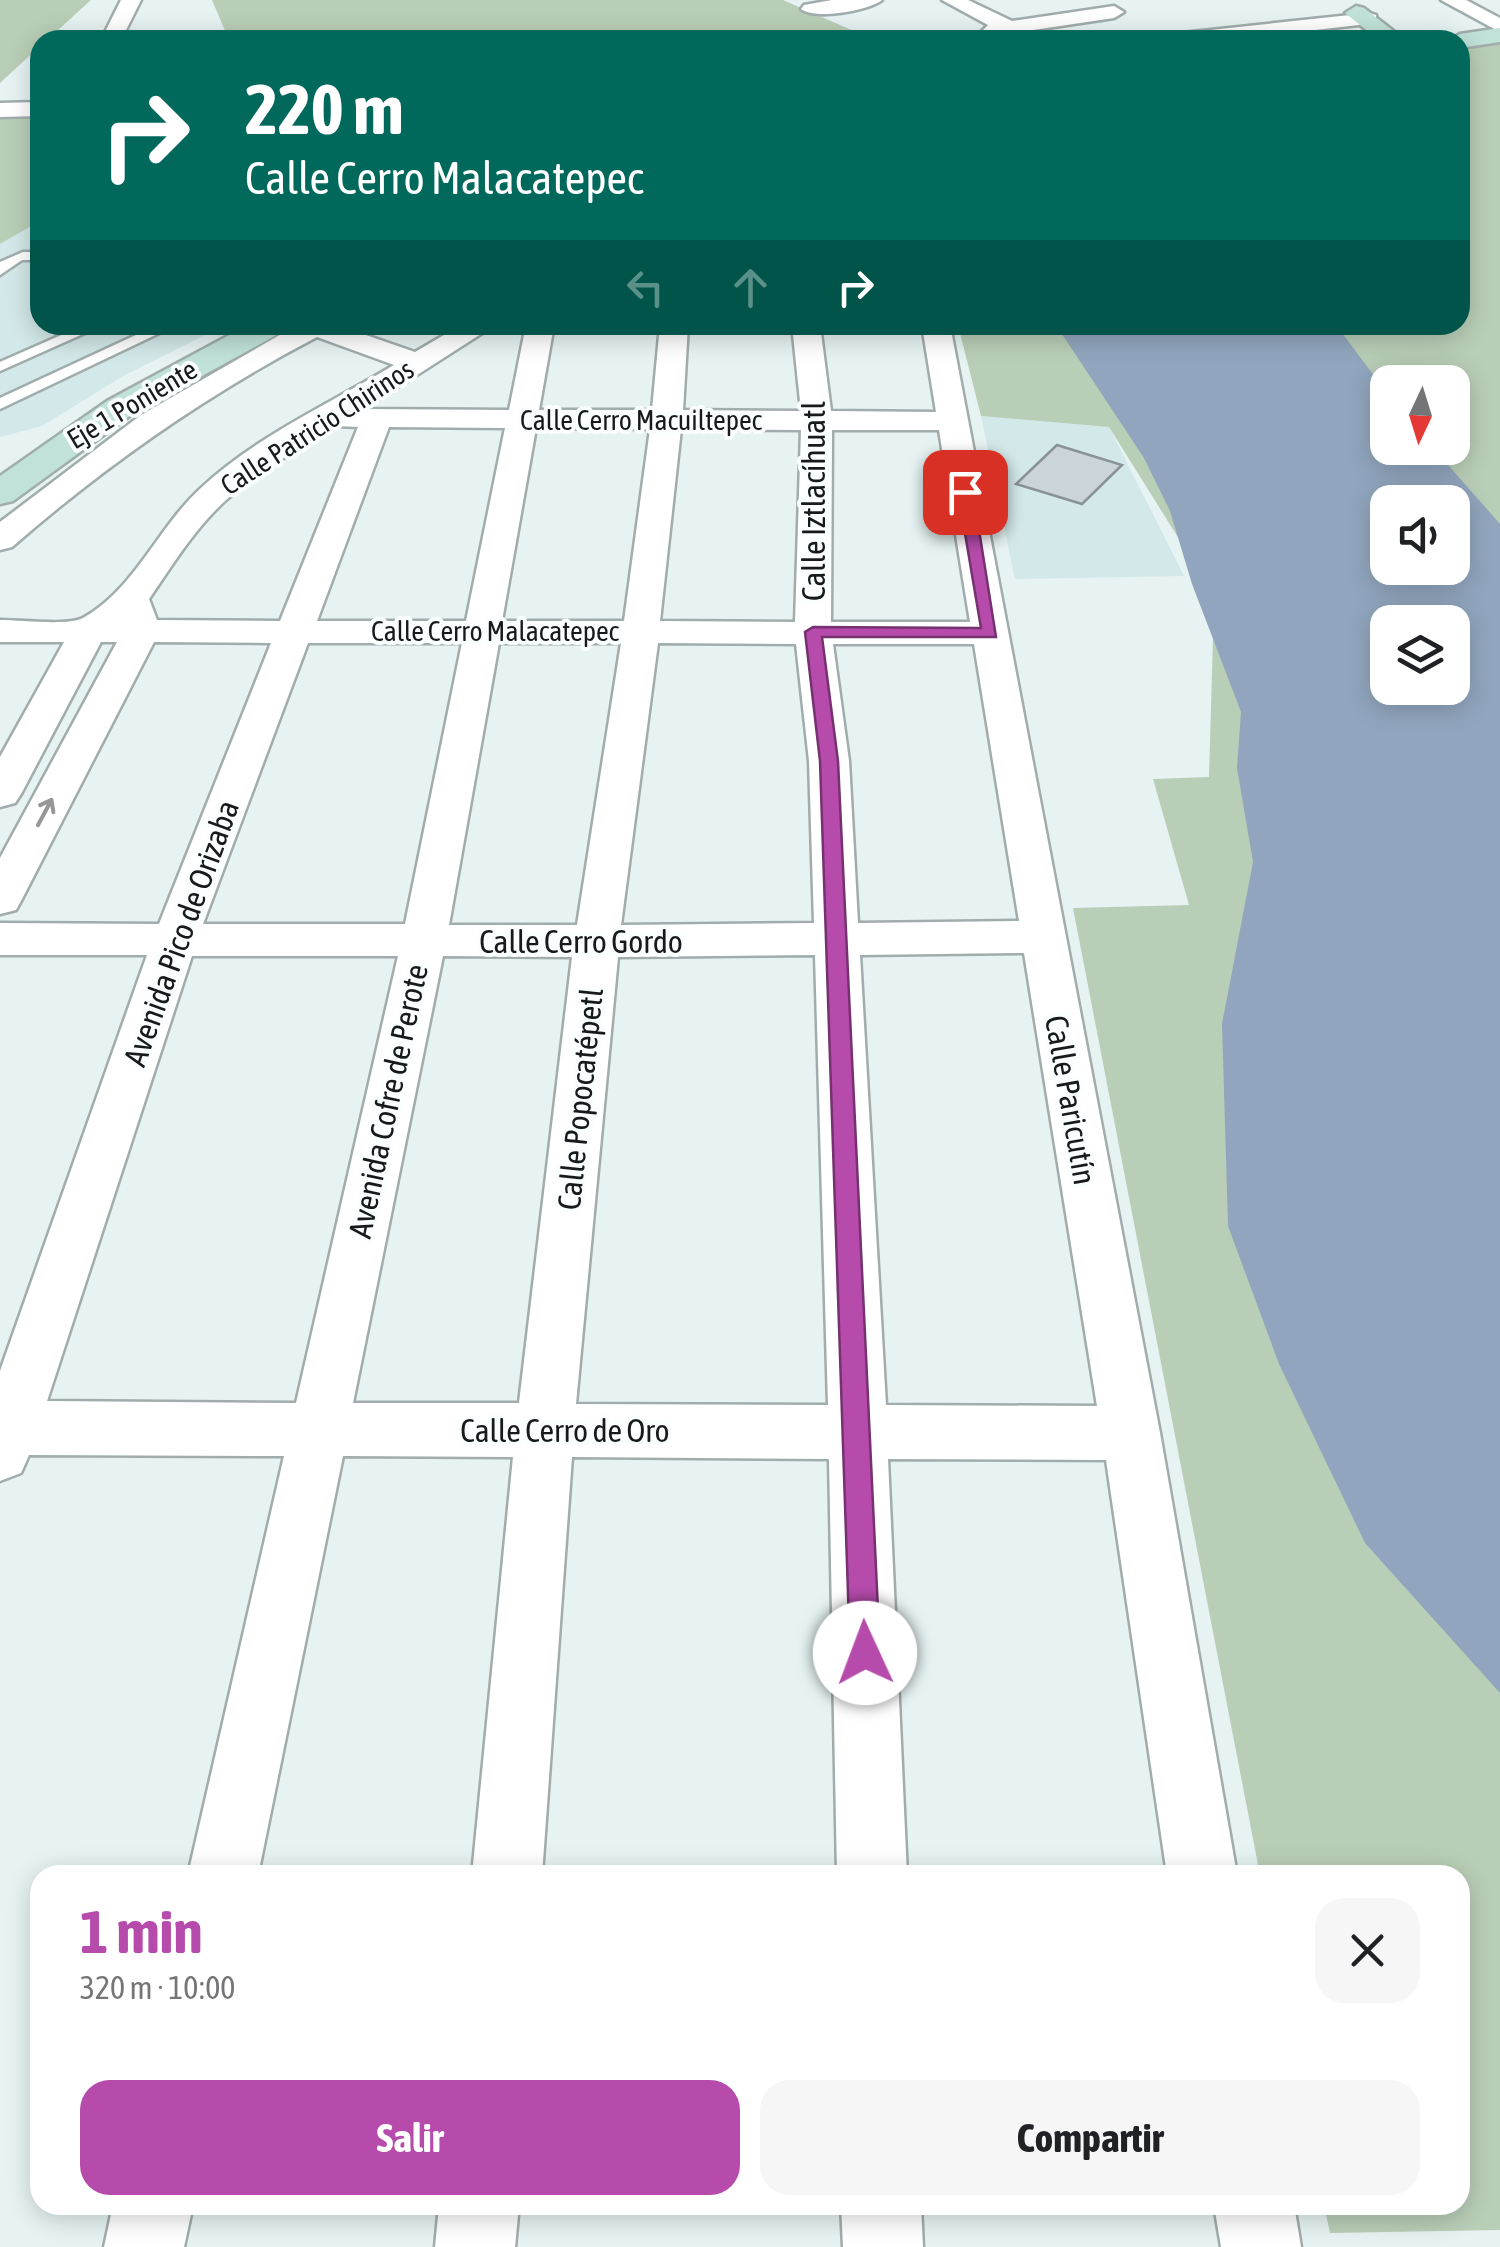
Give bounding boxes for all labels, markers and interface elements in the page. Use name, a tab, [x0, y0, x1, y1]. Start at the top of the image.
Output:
text: 220 m	[245, 69, 404, 149]
icon: right	[80, 70, 210, 200]
text: Calle Cerro Malacatepec	[245, 152, 643, 204]
icon: left	[618, 260, 673, 315]
icon: ahead	[723, 260, 778, 315]
icon: right	[828, 260, 883, 315]
street label: Eje 1 Poniente	[61, 353, 203, 455]
street label: Calle Patricio Chirinos	[215, 353, 419, 501]
north arrow	[1370, 365, 1470, 465]
map controls	[1370, 365, 1470, 705]
street label: Calle Iztlacíhuatl	[795, 401, 832, 601]
street label: Calle Cerro Macuiltepec	[520, 404, 763, 436]
pin	[923, 450, 1008, 535]
icon: arrive	[938, 465, 993, 520]
button: sound	[1370, 485, 1470, 585]
button: layers	[1370, 605, 1470, 705]
street label: Calle Cerro Malacatepec	[371, 615, 620, 647]
street label: Avenida Pico de Orizaba	[116, 795, 246, 1071]
one-way arrow	[36, 798, 55, 828]
street label: Calle Cerro Gordo	[479, 923, 683, 960]
street label: Avenida Cofre de Perote	[341, 961, 435, 1241]
street label: Calle Popocatépetl	[550, 986, 610, 1212]
street label: Calle Paricutín	[1038, 1013, 1104, 1187]
street label: Calle Cerro de Oro	[460, 1412, 670, 1449]
position arrow	[813, 1601, 917, 1705]
text: 1 min	[80, 1897, 203, 1966]
button: close	[1315, 1898, 1420, 2003]
text: 320 m · 10:00	[80, 1969, 235, 2006]
button: Salir	[80, 2080, 740, 2195]
button: Compartir	[760, 2080, 1420, 2195]

